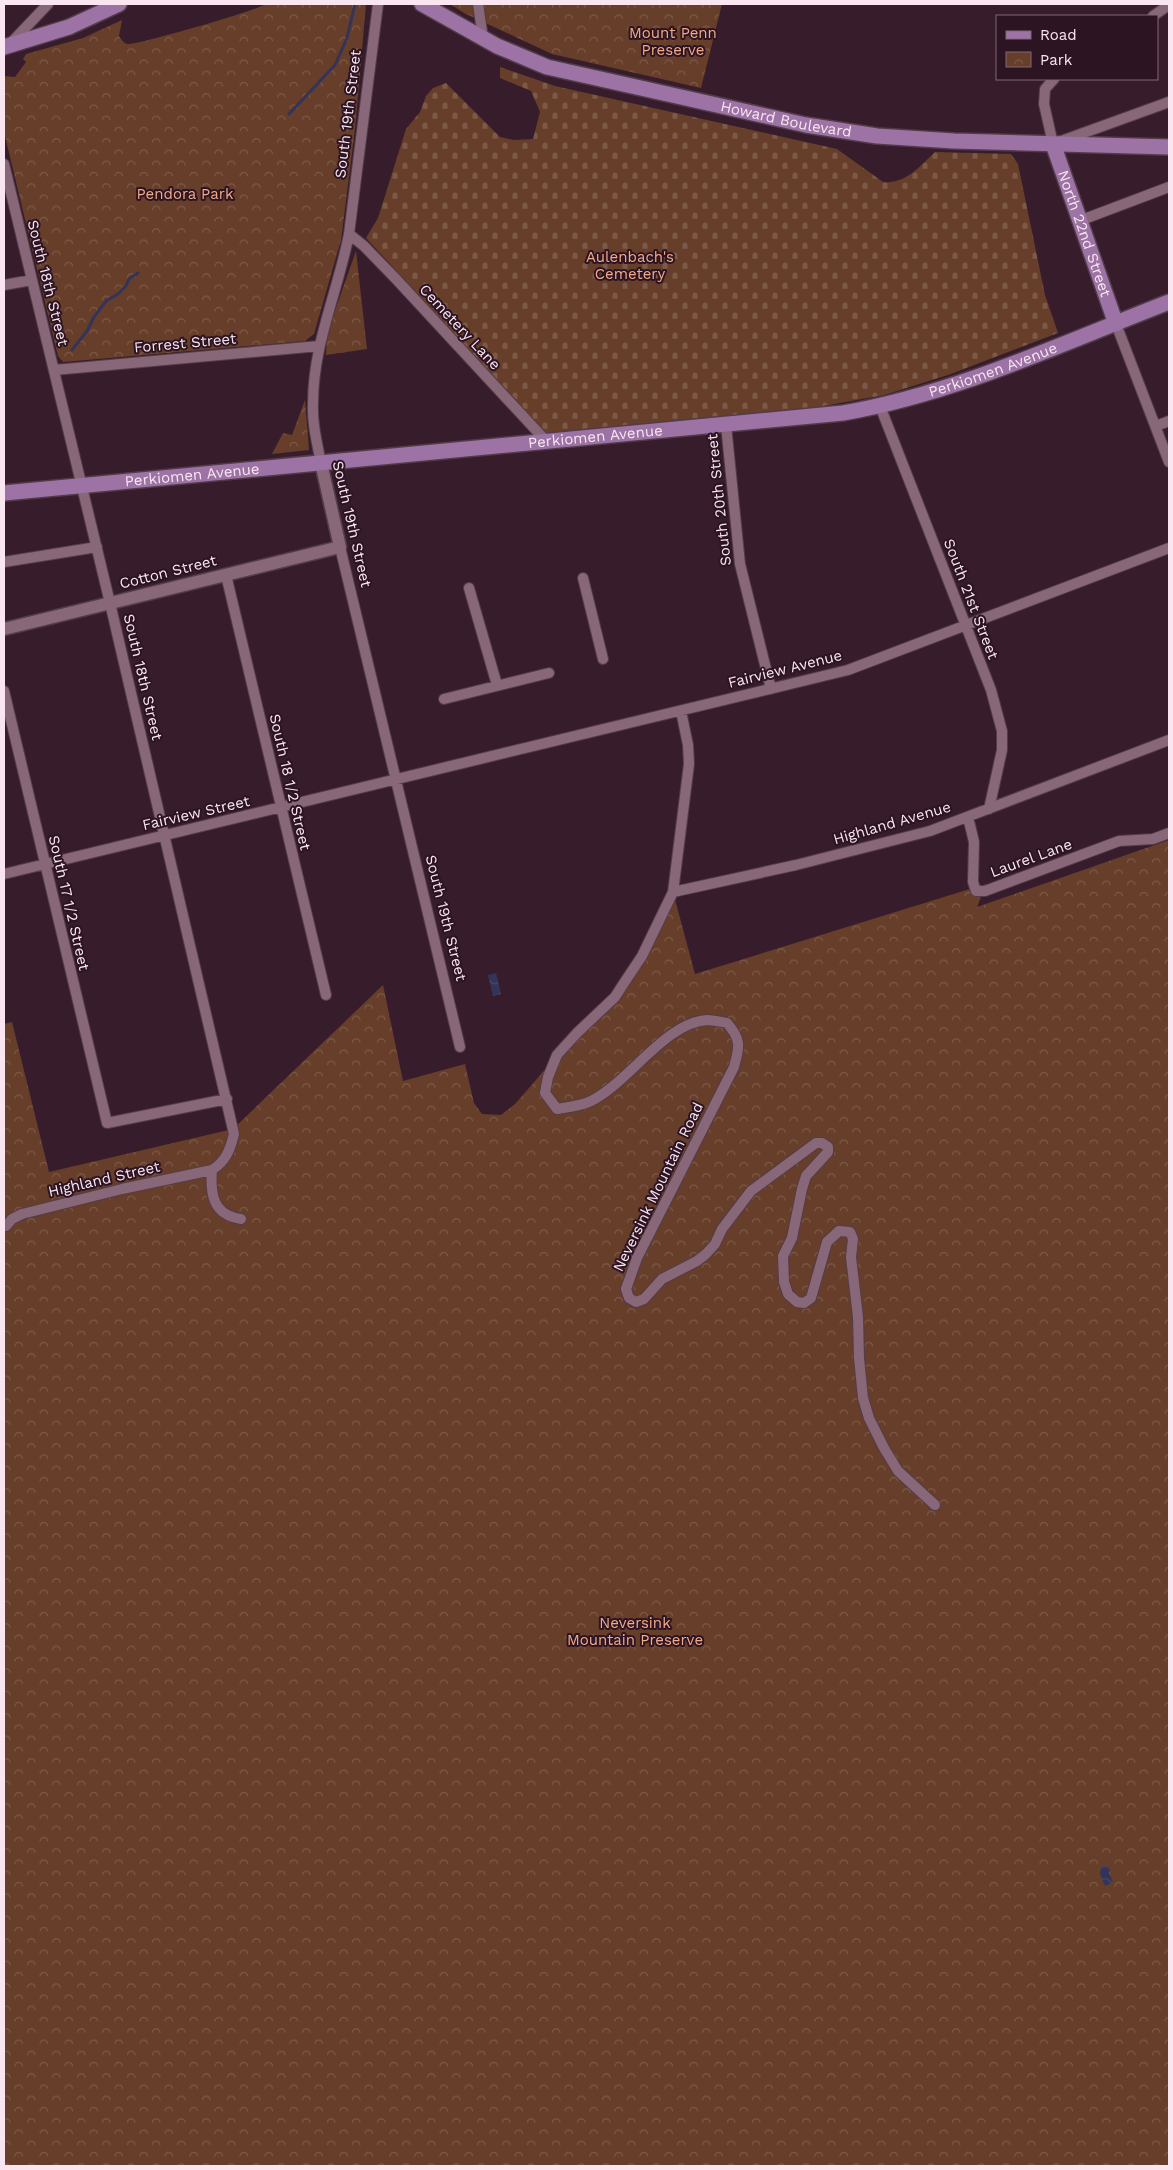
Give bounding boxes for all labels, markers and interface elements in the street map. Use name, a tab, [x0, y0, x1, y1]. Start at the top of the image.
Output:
legend	[996, 15, 1158, 80]
park label: Mount Penn Preserve	[629, 24, 717, 59]
text: Road	[1040, 26, 1077, 44]
street label: South 19th Street	[331, 48, 365, 179]
text: Park	[1040, 51, 1073, 69]
street label: Howard Boulevard	[719, 97, 853, 141]
street label: North 22nd Street	[1054, 168, 1115, 300]
park label: Pendora Park	[137, 185, 234, 203]
street label: South 18th Street	[24, 218, 73, 349]
park label: Aulenbach's Cemetery	[586, 248, 674, 283]
street label: Cemetery Lane	[416, 280, 504, 374]
street label: Forrest Street	[133, 330, 238, 356]
street label: Perkiomen Avenue	[927, 339, 1060, 401]
street label: Perkiomen Avenue	[527, 421, 663, 452]
street label: South 20th Street	[703, 432, 735, 567]
street label: South 19th Street	[329, 459, 375, 590]
street label: Perkiomen Avenue	[124, 460, 260, 490]
street label: South 21st Street	[940, 536, 1003, 662]
street label: Cotton Street	[118, 551, 219, 593]
street label: South 18th Street	[120, 612, 166, 743]
street label: Fairview Avenue	[726, 646, 844, 692]
street label: South 18 1/2 Street	[266, 712, 315, 853]
street label: Fairview Street	[141, 792, 252, 834]
street label: Highland Avenue	[831, 798, 953, 848]
street label: South 17 1/2 Street	[45, 834, 93, 973]
street label: Laurel Lane	[988, 835, 1074, 881]
street label: South 19th Street	[422, 853, 471, 984]
street label: Neversink Mountain Road	[609, 1099, 707, 1275]
street label: Highland Street	[46, 1157, 162, 1201]
park label: Neversink Mountain Preserve	[567, 1614, 703, 1649]

